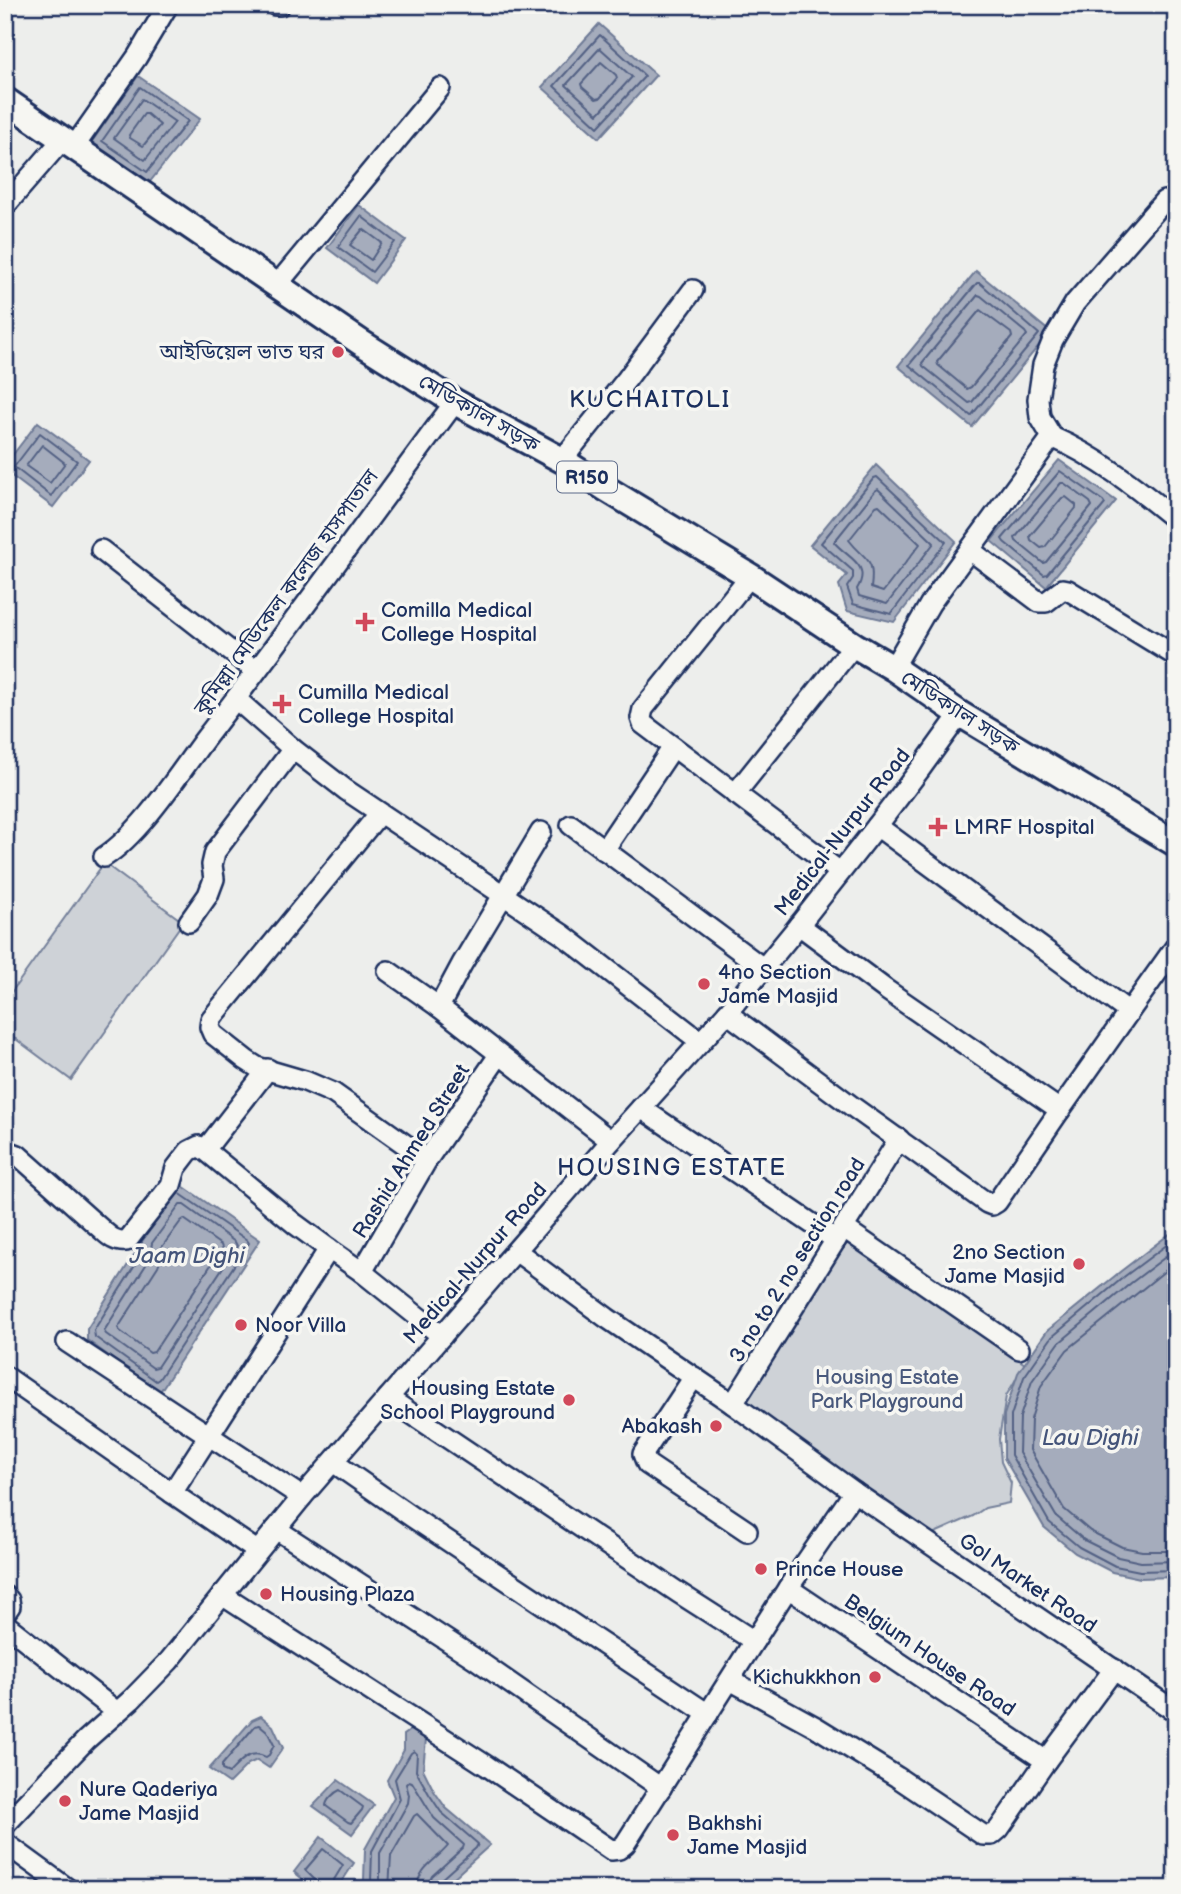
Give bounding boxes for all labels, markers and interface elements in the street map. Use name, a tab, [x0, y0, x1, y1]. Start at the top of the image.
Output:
place label: আইডিয়েল ভাত ঘর	[159, 340, 324, 365]
marker: আইডিয়েল ভাত ঘর	[330, 344, 346, 360]
street label: মেডিক্যাল সড়ক	[414, 369, 544, 459]
district label: KUCHAITOLI	[569, 385, 731, 414]
road number: R150	[557, 462, 617, 492]
street label: কুমিল্লা মেডিকেল কলেজ হাসপাতাল	[188, 464, 384, 721]
place label: Comilla Medical College Hospital	[381, 598, 537, 647]
marker: Comilla Medical College Hospital	[355, 612, 375, 632]
street label: মেডিক্যাল সড়ক	[896, 665, 1024, 760]
place label: Cumilla Medical College Hospital	[298, 680, 454, 729]
marker: Cumilla Medical College Hospital	[272, 694, 292, 714]
street label: Medical-Nurpur Road	[769, 744, 916, 921]
place label: LMRF Hospital	[954, 815, 1094, 840]
marker: LMRF Hospital	[928, 817, 948, 837]
place label: 4no Section Jame Masjid	[718, 960, 838, 1009]
marker: 4no Section Jame Masjid	[696, 976, 712, 992]
street label: Rashid Ahmed Street	[348, 1059, 475, 1243]
district label: HOUSING ESTATE	[557, 1153, 787, 1182]
street label: 3 no to 2 no section road	[724, 1153, 871, 1367]
street label: Medical-Nurpur Road	[398, 1177, 552, 1349]
place label: 2no Section Jame Masjid	[945, 1240, 1065, 1289]
water label: Jaam Dighi	[128, 1242, 246, 1270]
marker: 2no Section Jame Masjid	[1071, 1256, 1087, 1272]
place label: Noor Villa	[255, 1313, 346, 1338]
marker: Noor Villa	[233, 1317, 249, 1333]
park label: Housing Estate Park Playground	[811, 1365, 963, 1414]
place label: Housing Estate School Playground	[380, 1376, 555, 1425]
marker: Housing Estate School Playground	[561, 1392, 577, 1408]
place label: Abakash	[622, 1414, 702, 1439]
marker: Abakash	[708, 1418, 724, 1434]
water label: Lau Dighi	[1042, 1424, 1139, 1452]
street label: Gol Market Road	[954, 1528, 1101, 1639]
place label: Prince House	[775, 1557, 903, 1582]
marker: Prince House	[753, 1561, 769, 1577]
place label: Housing Plaza	[280, 1582, 415, 1607]
marker: Housing Plaza	[258, 1586, 274, 1602]
street label: Belgium House Road	[839, 1589, 1020, 1722]
place label: Kichukkhon	[752, 1665, 861, 1690]
marker: Kichukkhon	[867, 1669, 883, 1685]
place label: Nure Qaderiya Jame Masjid	[79, 1777, 218, 1826]
marker: Nure Qaderiya Jame Masjid	[57, 1793, 73, 1809]
place label: Bakhshi Jame Masjid	[687, 1811, 807, 1860]
marker: Bakhshi Jame Masjid	[665, 1827, 681, 1843]

